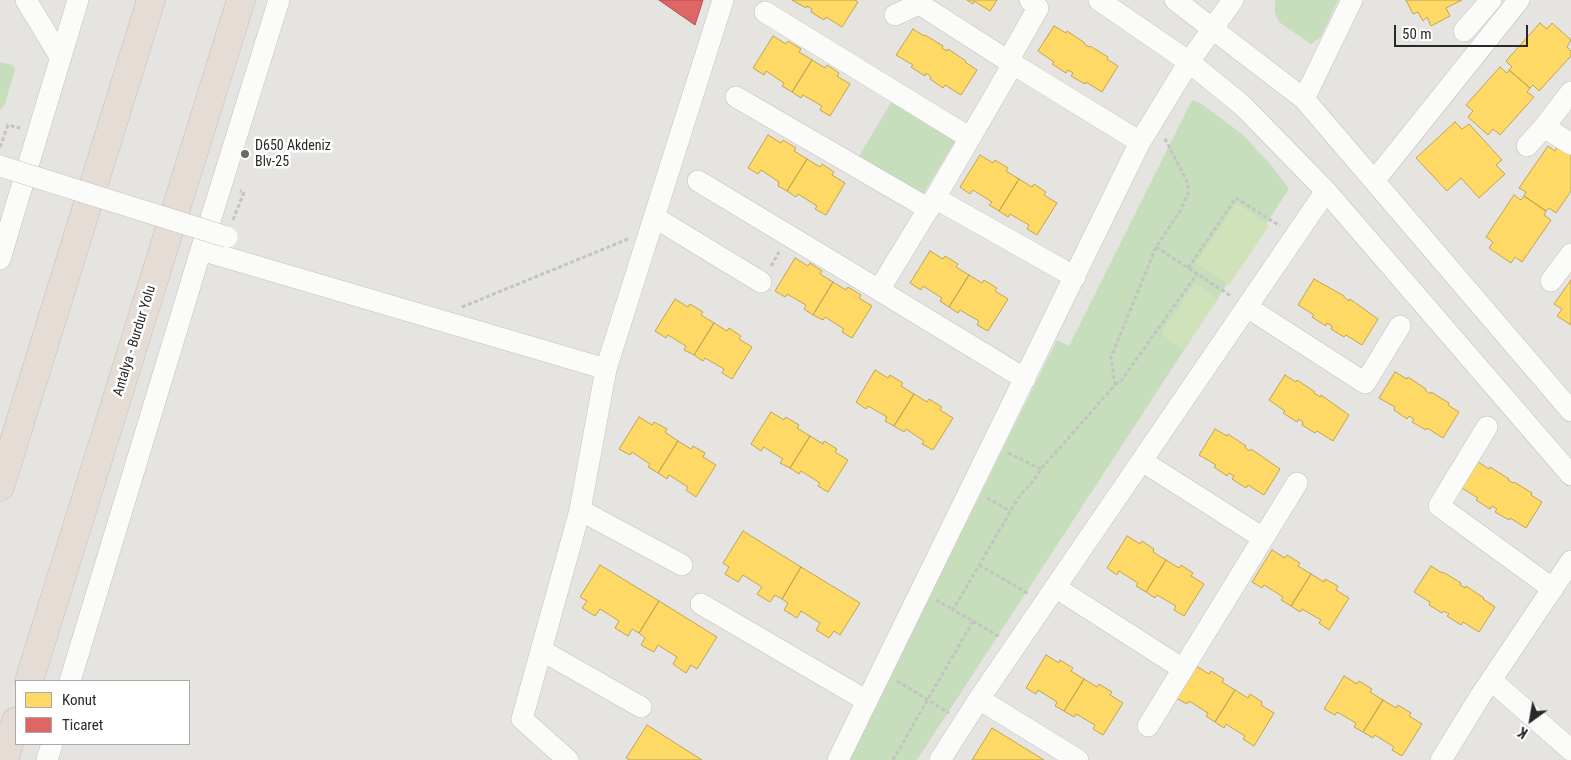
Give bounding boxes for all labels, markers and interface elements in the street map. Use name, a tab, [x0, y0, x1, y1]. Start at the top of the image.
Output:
scale bar	[1396, 15, 1530, 47]
text: 50 m	[1402, 25, 1432, 43]
place label: D650 Akdeniz Blv-25	[255, 138, 331, 170]
marker: D650 Akdeniz Blv-25	[239, 148, 251, 160]
street label: Antalya - Burdur Yolu	[110, 284, 160, 398]
legend	[15, 680, 190, 745]
text: Konut	[62, 691, 96, 709]
north arrow	[1506, 695, 1556, 745]
text: Ticaret	[62, 716, 103, 734]
text: K	[1516, 724, 1531, 742]

